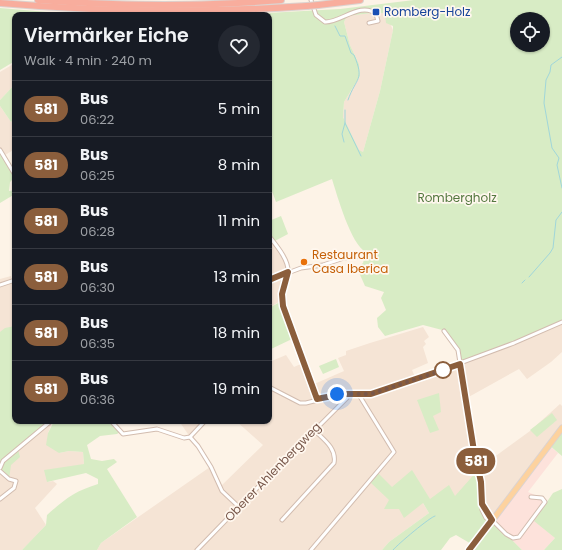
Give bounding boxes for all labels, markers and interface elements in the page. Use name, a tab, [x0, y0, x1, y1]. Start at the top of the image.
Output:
place label: Romberg-Holz	[384, 3, 471, 20]
marker: Romberg-Holz	[371, 7, 381, 17]
map controls	[510, 12, 550, 52]
button: locate	[510, 12, 550, 52]
text: Viermärker Eiche	[24, 22, 189, 49]
button: heart	[218, 25, 260, 67]
text: Walk · 4 min · 240 m	[24, 51, 152, 70]
text: Bus	[80, 88, 108, 109]
text: 5 min	[218, 98, 260, 119]
text: 581	[34, 99, 58, 119]
text: 06:22	[80, 110, 114, 129]
text: Bus	[80, 144, 108, 165]
text: 8 min	[218, 154, 260, 175]
text: 581	[34, 155, 58, 175]
text: 06:25	[80, 166, 115, 185]
park label: Rombergholz	[417, 189, 497, 206]
text: Bus	[80, 200, 108, 221]
text: 11 min	[218, 210, 260, 231]
text: 581	[34, 211, 58, 231]
text: 06:28	[80, 222, 115, 241]
place label: Restaurant Casa Iberica	[312, 246, 388, 277]
text: Bus	[80, 256, 108, 277]
marker: Restaurant Casa Iberica	[299, 257, 309, 267]
text: 13 min	[214, 266, 260, 287]
text: 581	[34, 267, 58, 287]
text: 06:30	[80, 278, 115, 297]
text: Bus	[80, 312, 108, 333]
text: 18 min	[213, 322, 260, 343]
text: 581	[34, 323, 58, 343]
text: 06:35	[80, 334, 115, 353]
unlabelled marker	[434, 361, 452, 379]
text: Bus	[80, 368, 108, 389]
text: 19 min	[213, 378, 260, 399]
text: 581	[34, 379, 58, 399]
your location	[327, 384, 347, 404]
text: 06:36	[80, 390, 115, 409]
street label: Oberer Ahlenbergweg	[221, 418, 325, 525]
line badge: 581	[453, 448, 499, 474]
text: 581	[464, 451, 488, 471]

